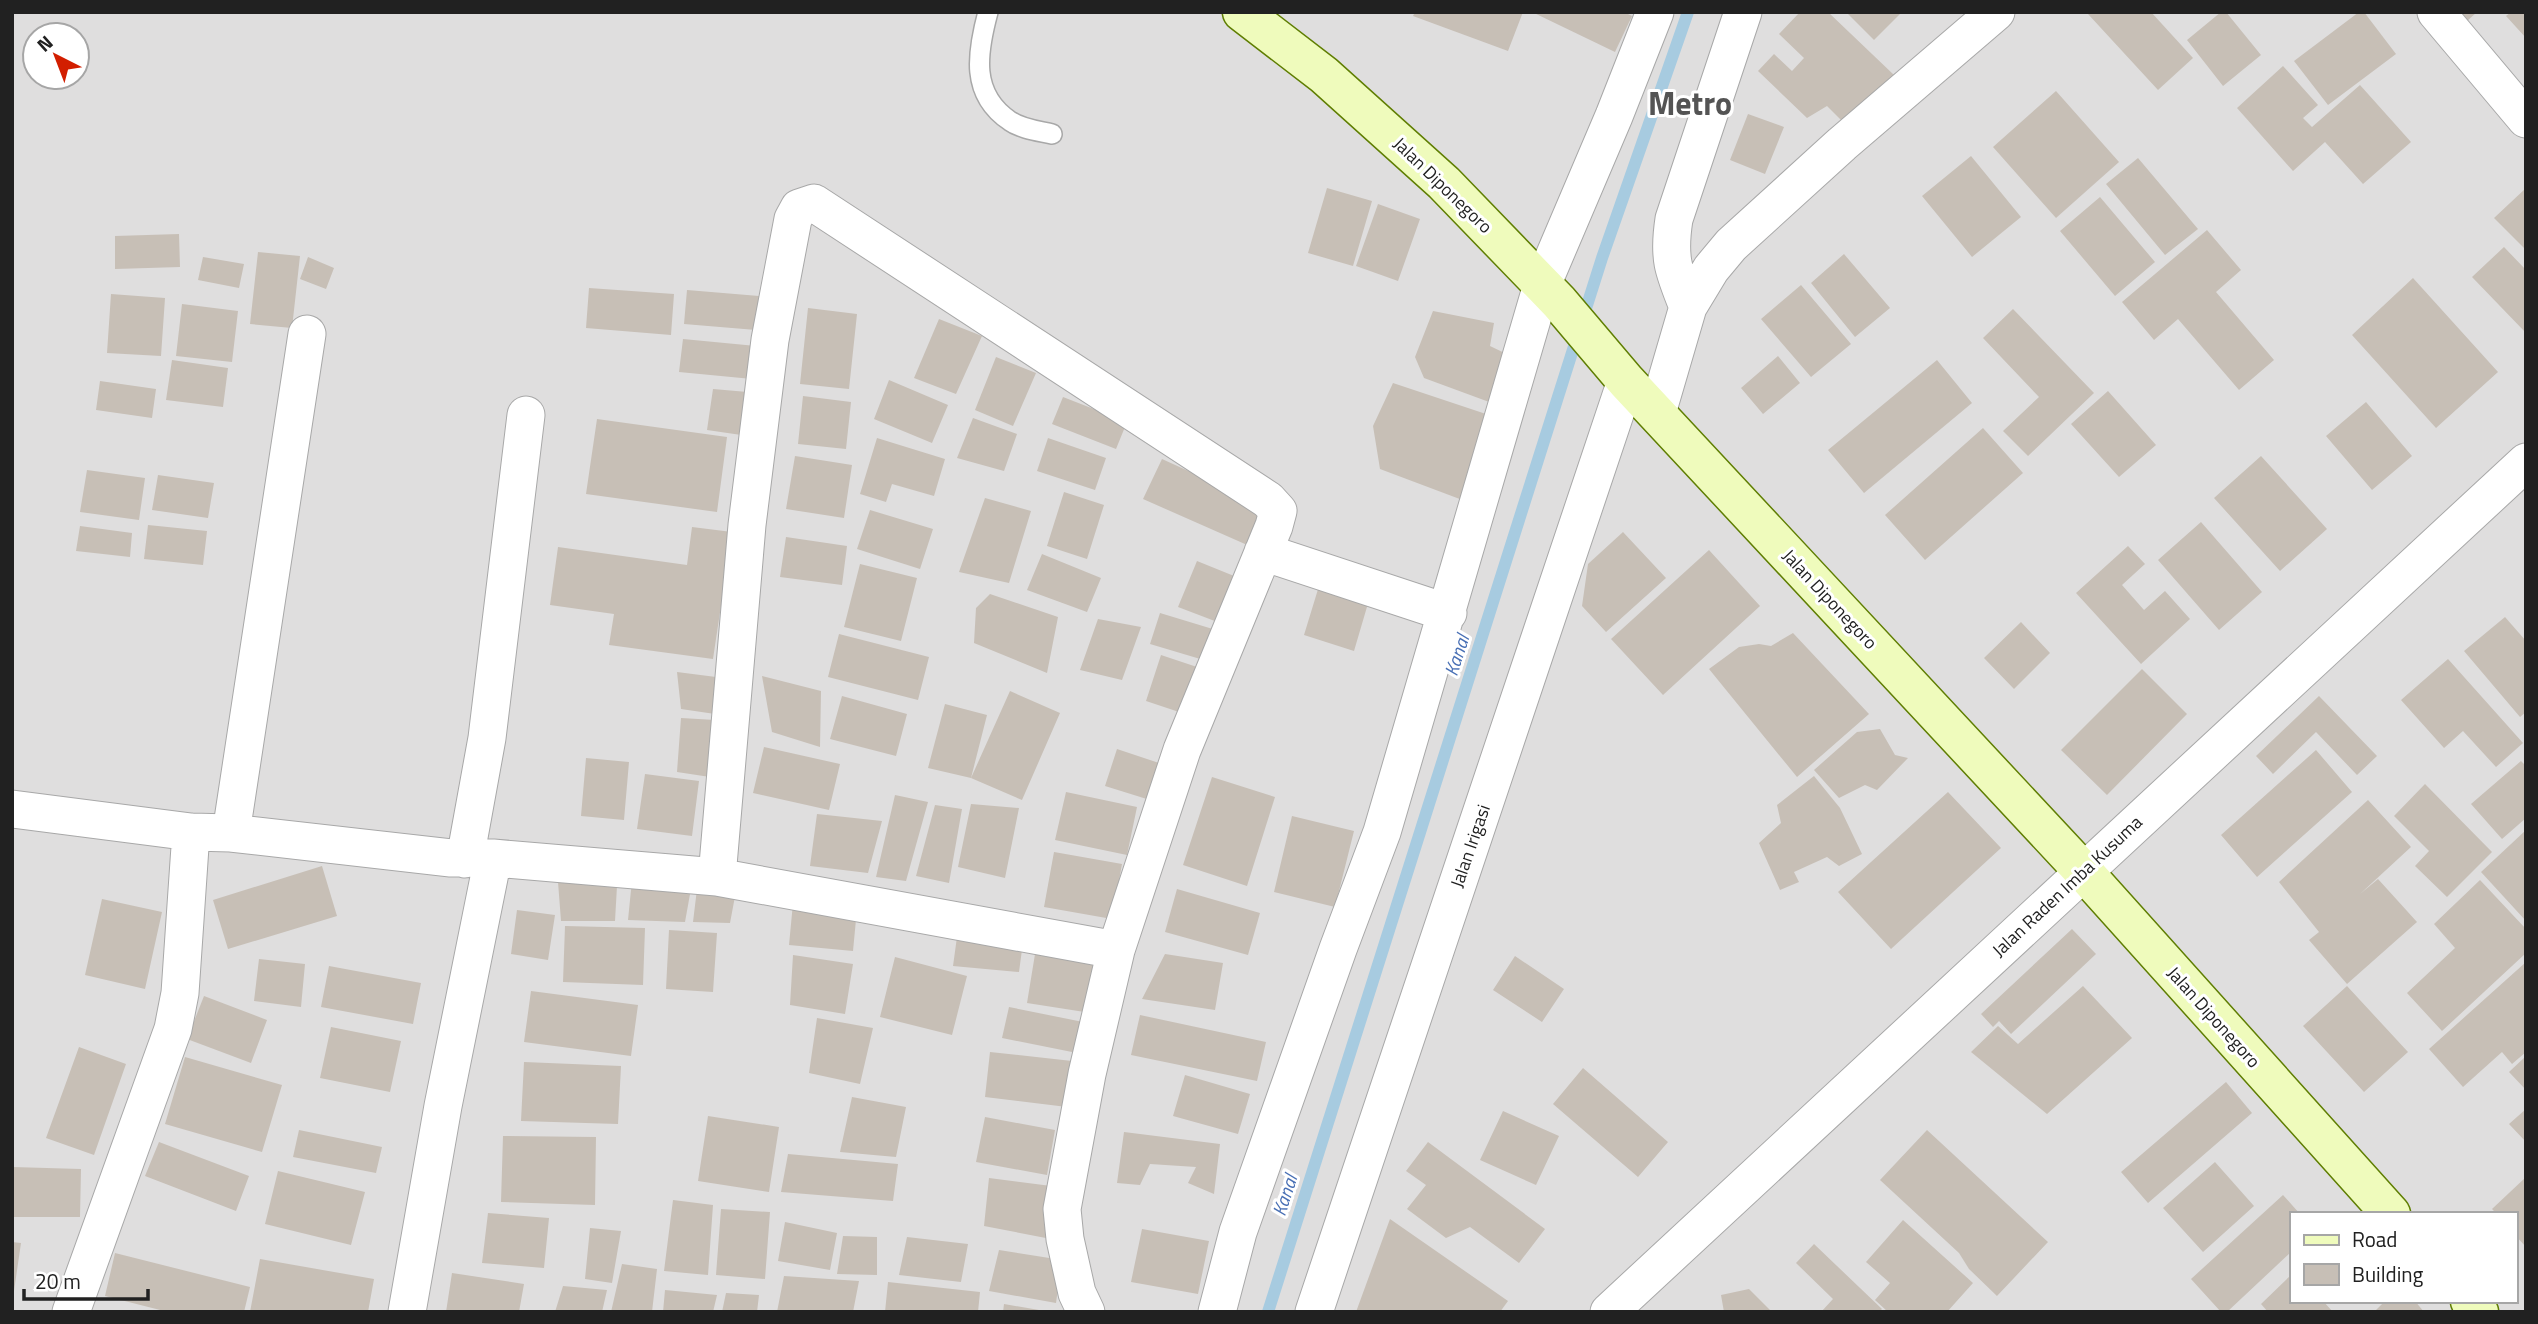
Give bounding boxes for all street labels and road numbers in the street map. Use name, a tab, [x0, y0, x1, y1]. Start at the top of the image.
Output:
street label: Jalan Diponegoro	[1387, 131, 1499, 239]
street label: Jalan Diponegoro	[1776, 543, 1884, 655]
street label: Jalan Irigasi	[1443, 801, 1497, 891]
street label: Jalan Raden Imba Kusuma	[1986, 809, 2148, 963]
street label: Jalan Diponegoro	[2161, 960, 2267, 1074]

